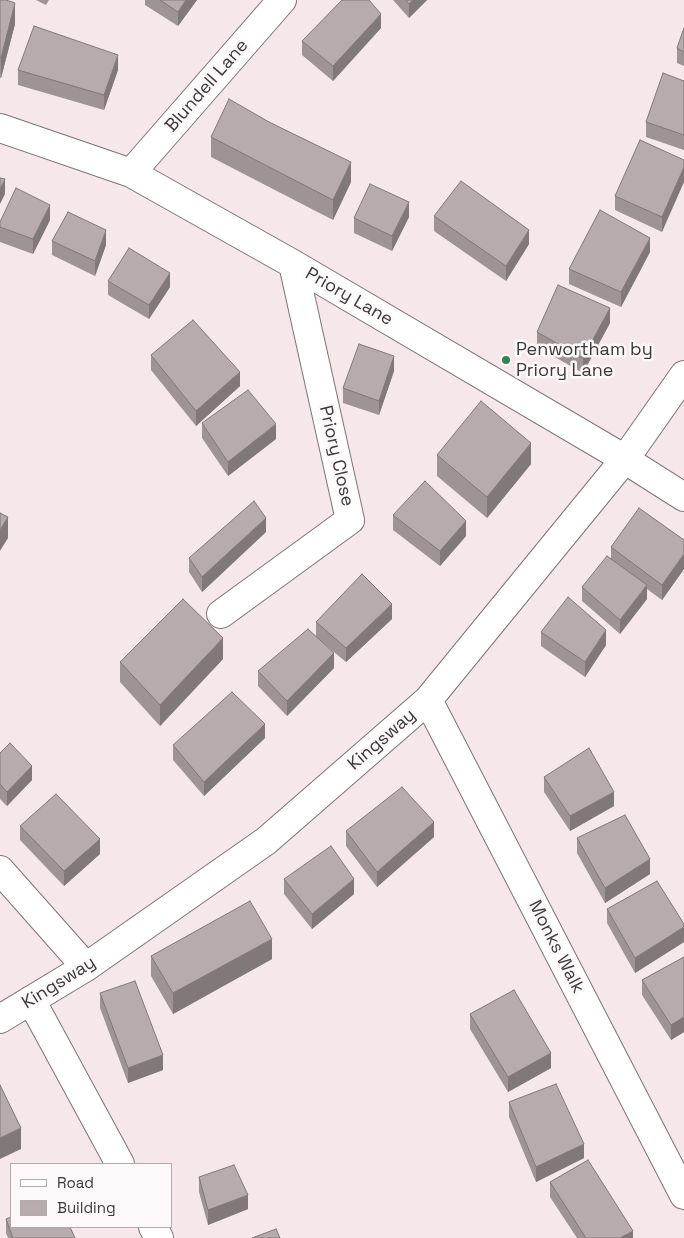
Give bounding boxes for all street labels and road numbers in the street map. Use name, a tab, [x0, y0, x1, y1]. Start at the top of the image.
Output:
street label: Blundell Lane	[161, 35, 253, 137]
street label: Priory Lane	[301, 263, 397, 331]
street label: Priory Close	[314, 403, 358, 509]
street label: Kingsway	[344, 705, 420, 775]
street label: Monks Walk	[523, 897, 589, 997]
street label: Kingsway	[18, 952, 100, 1014]

